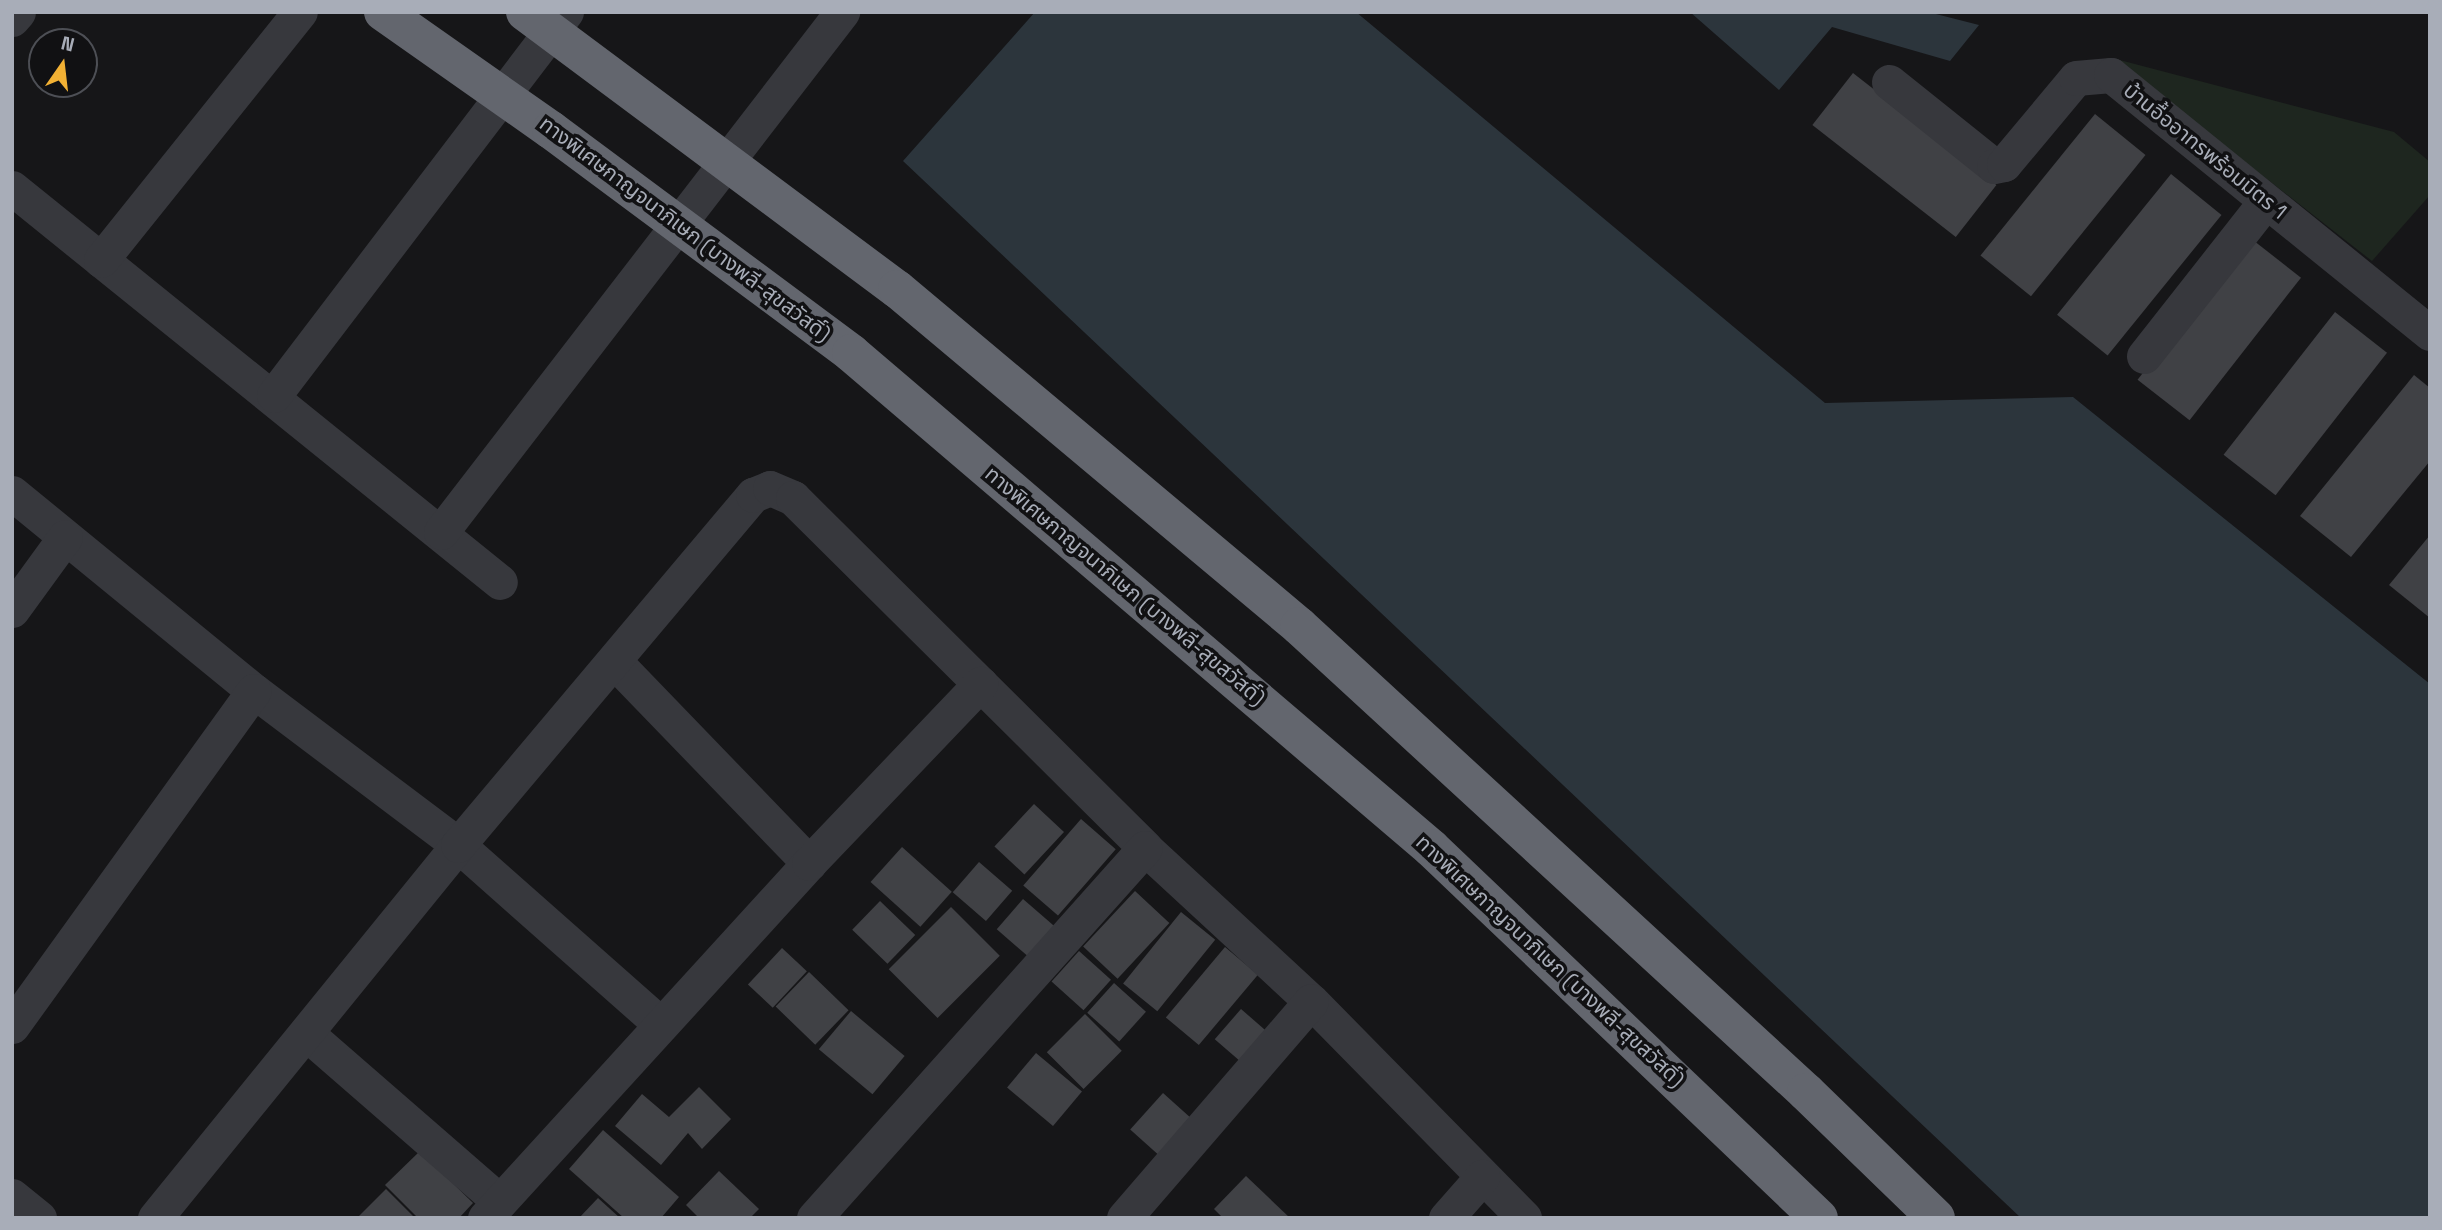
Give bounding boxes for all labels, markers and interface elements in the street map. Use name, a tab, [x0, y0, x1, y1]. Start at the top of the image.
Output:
north arrow	[28, 28, 98, 98]
text: N	[59, 30, 77, 58]
street label: บ้านอื้ออาทรพร้อมมิตร 1	[2118, 78, 2292, 224]
street label: ทางพิเศษกาญจนาภิเษก (บางพลี-สุขสวัสดิ์)	[534, 111, 836, 347]
street label: ทางพิเศษกาญจนาภิเษก (บางพลี-สุขสวัสดิ์)	[980, 461, 1270, 711]
street label: ทางพิเศษกาญจนาภิเษก (บางพลี-สุขสวัสดิ์)	[1411, 830, 1689, 1092]

